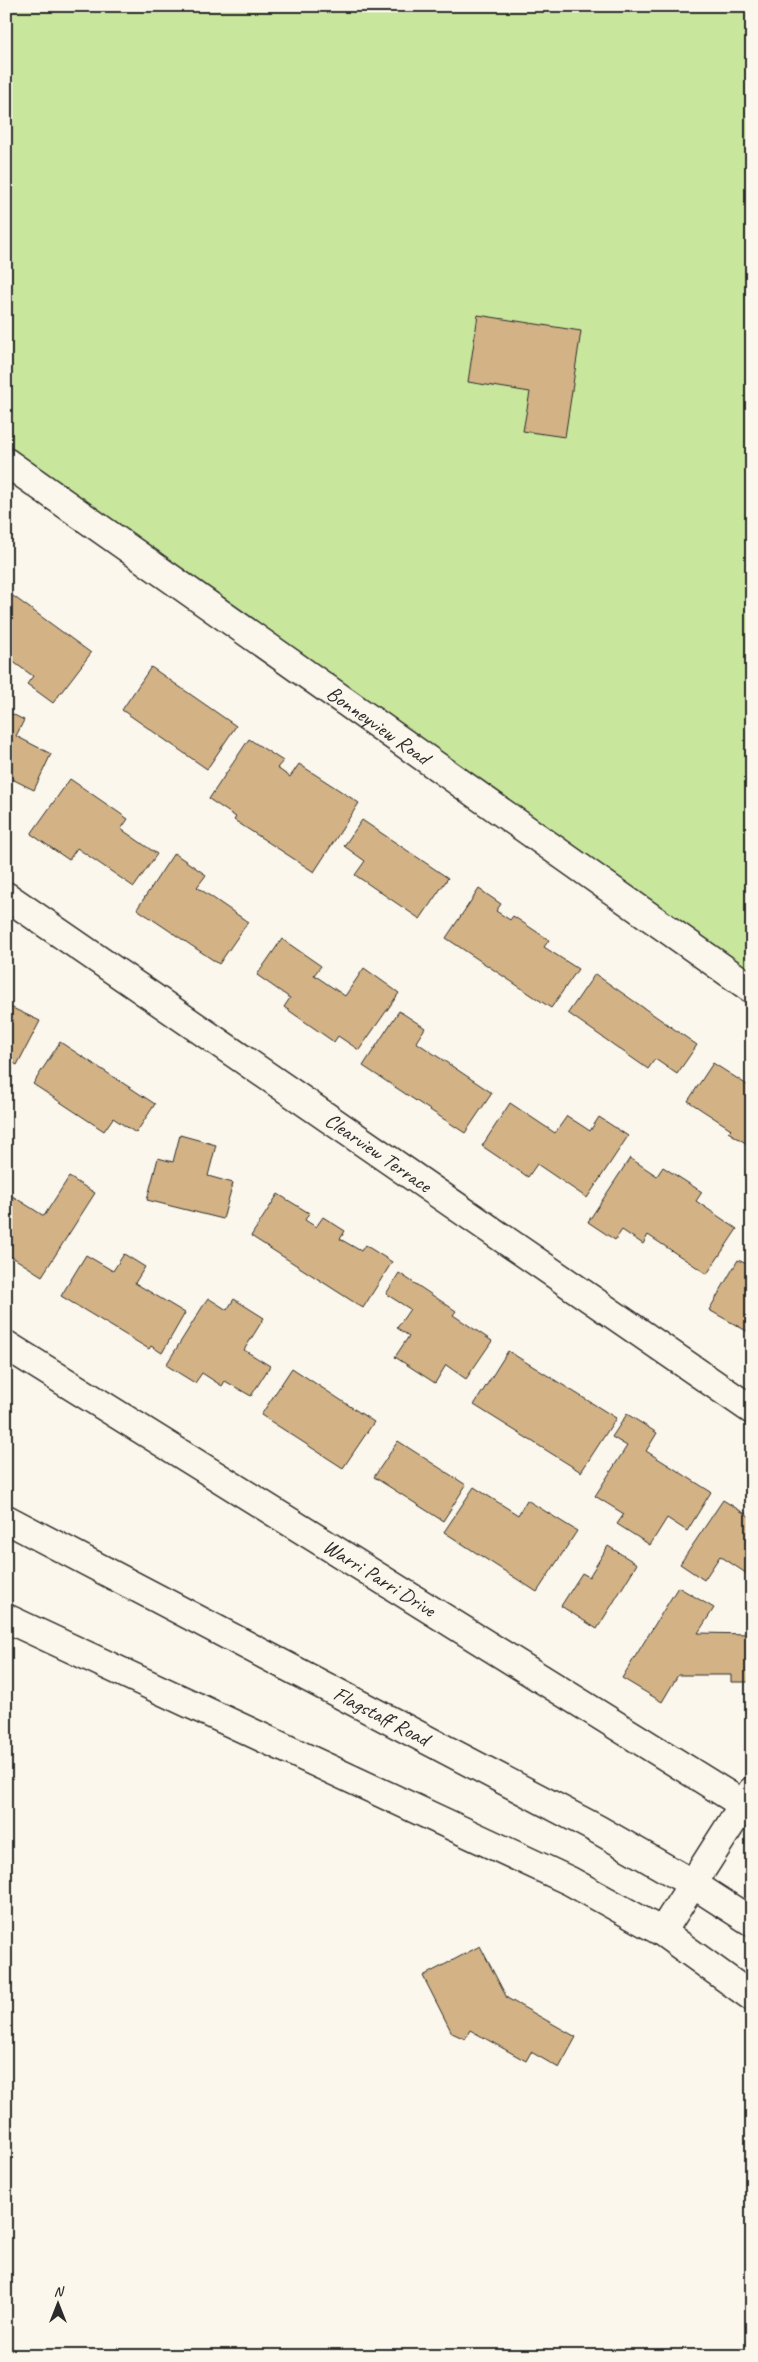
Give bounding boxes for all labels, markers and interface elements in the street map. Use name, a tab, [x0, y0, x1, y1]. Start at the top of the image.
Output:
street label: Bonneyview Road	[322, 680, 437, 772]
street label: Clearview Terrace	[320, 1107, 438, 1199]
street label: Warri Parri Drive	[318, 1533, 441, 1623]
street label: Flagstaff Road	[329, 1680, 437, 1753]
north arrow	[32, 2280, 82, 2330]
text: N	[54, 2283, 65, 2300]

